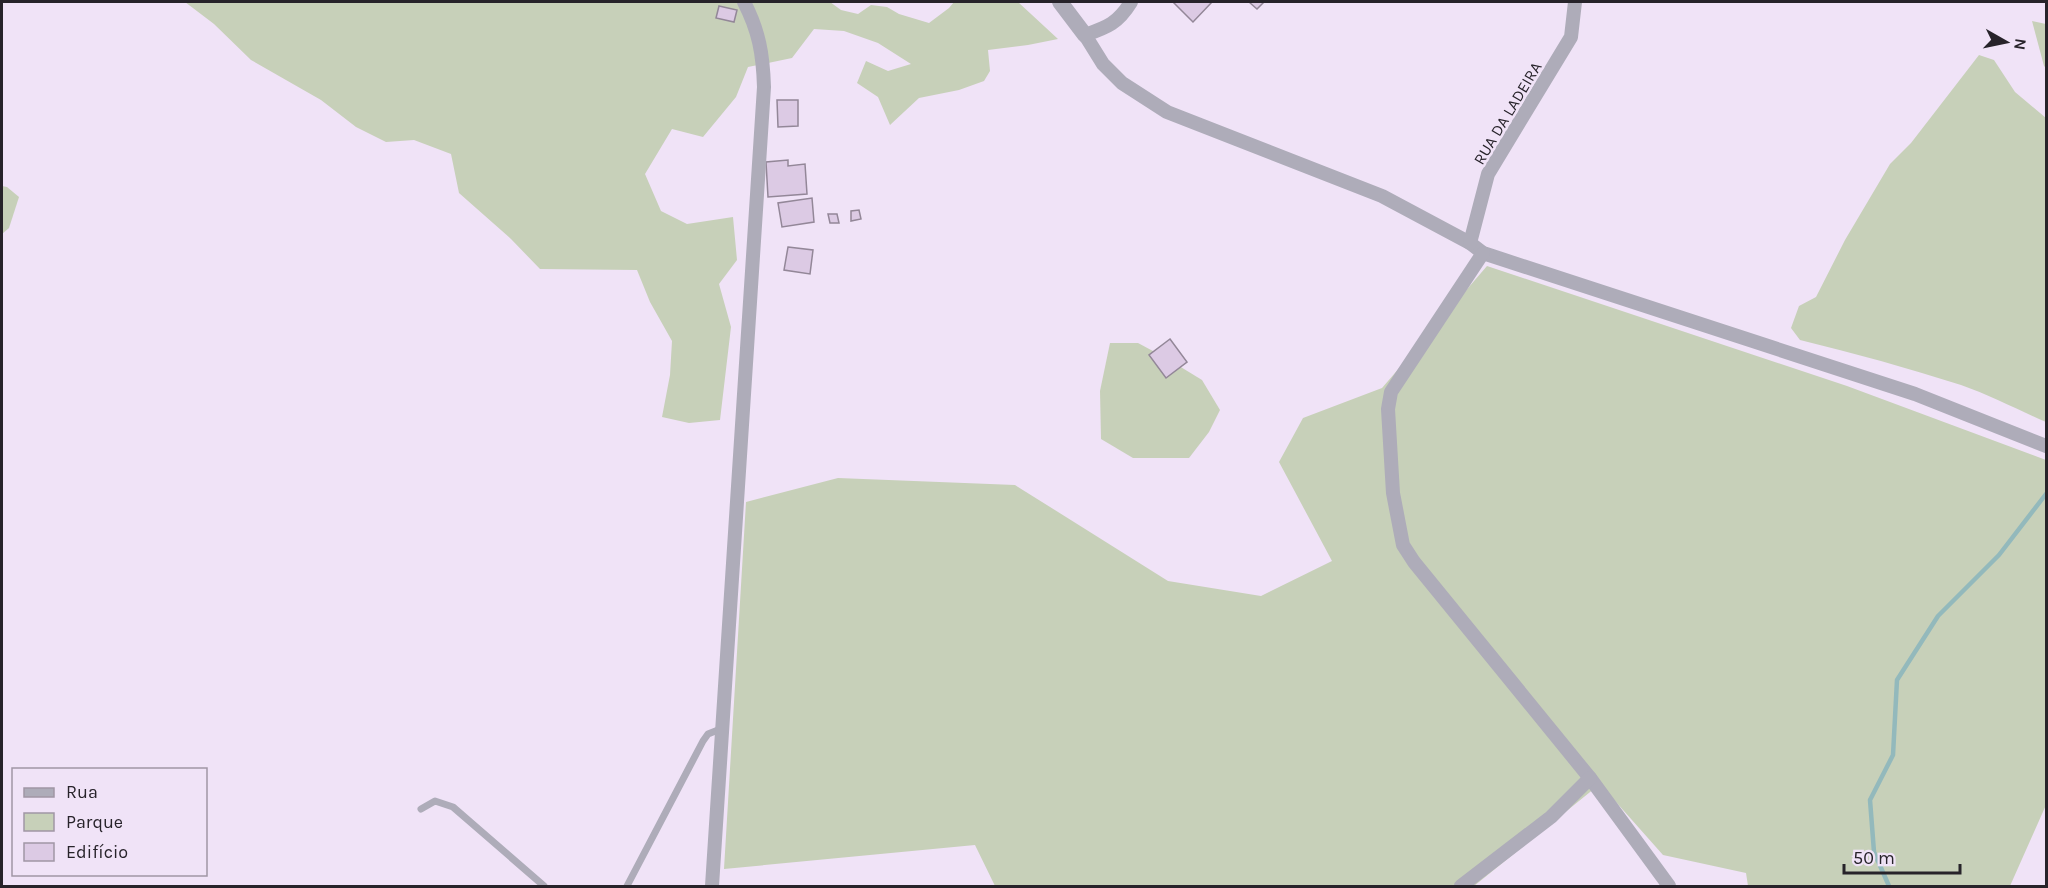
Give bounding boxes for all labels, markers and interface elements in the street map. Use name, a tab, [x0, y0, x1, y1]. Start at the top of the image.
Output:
north arrow	[1976, 12, 2036, 72]
text: N	[2010, 37, 2031, 51]
street label: RUA DA LADEIRA	[1469, 58, 1546, 168]
legend	[12, 768, 207, 876]
text: Rua	[66, 781, 98, 803]
text: Parque	[66, 811, 123, 833]
scale bar	[1844, 837, 1960, 875]
text: Edifício	[66, 841, 128, 863]
text: 50 m	[1853, 847, 1895, 869]

